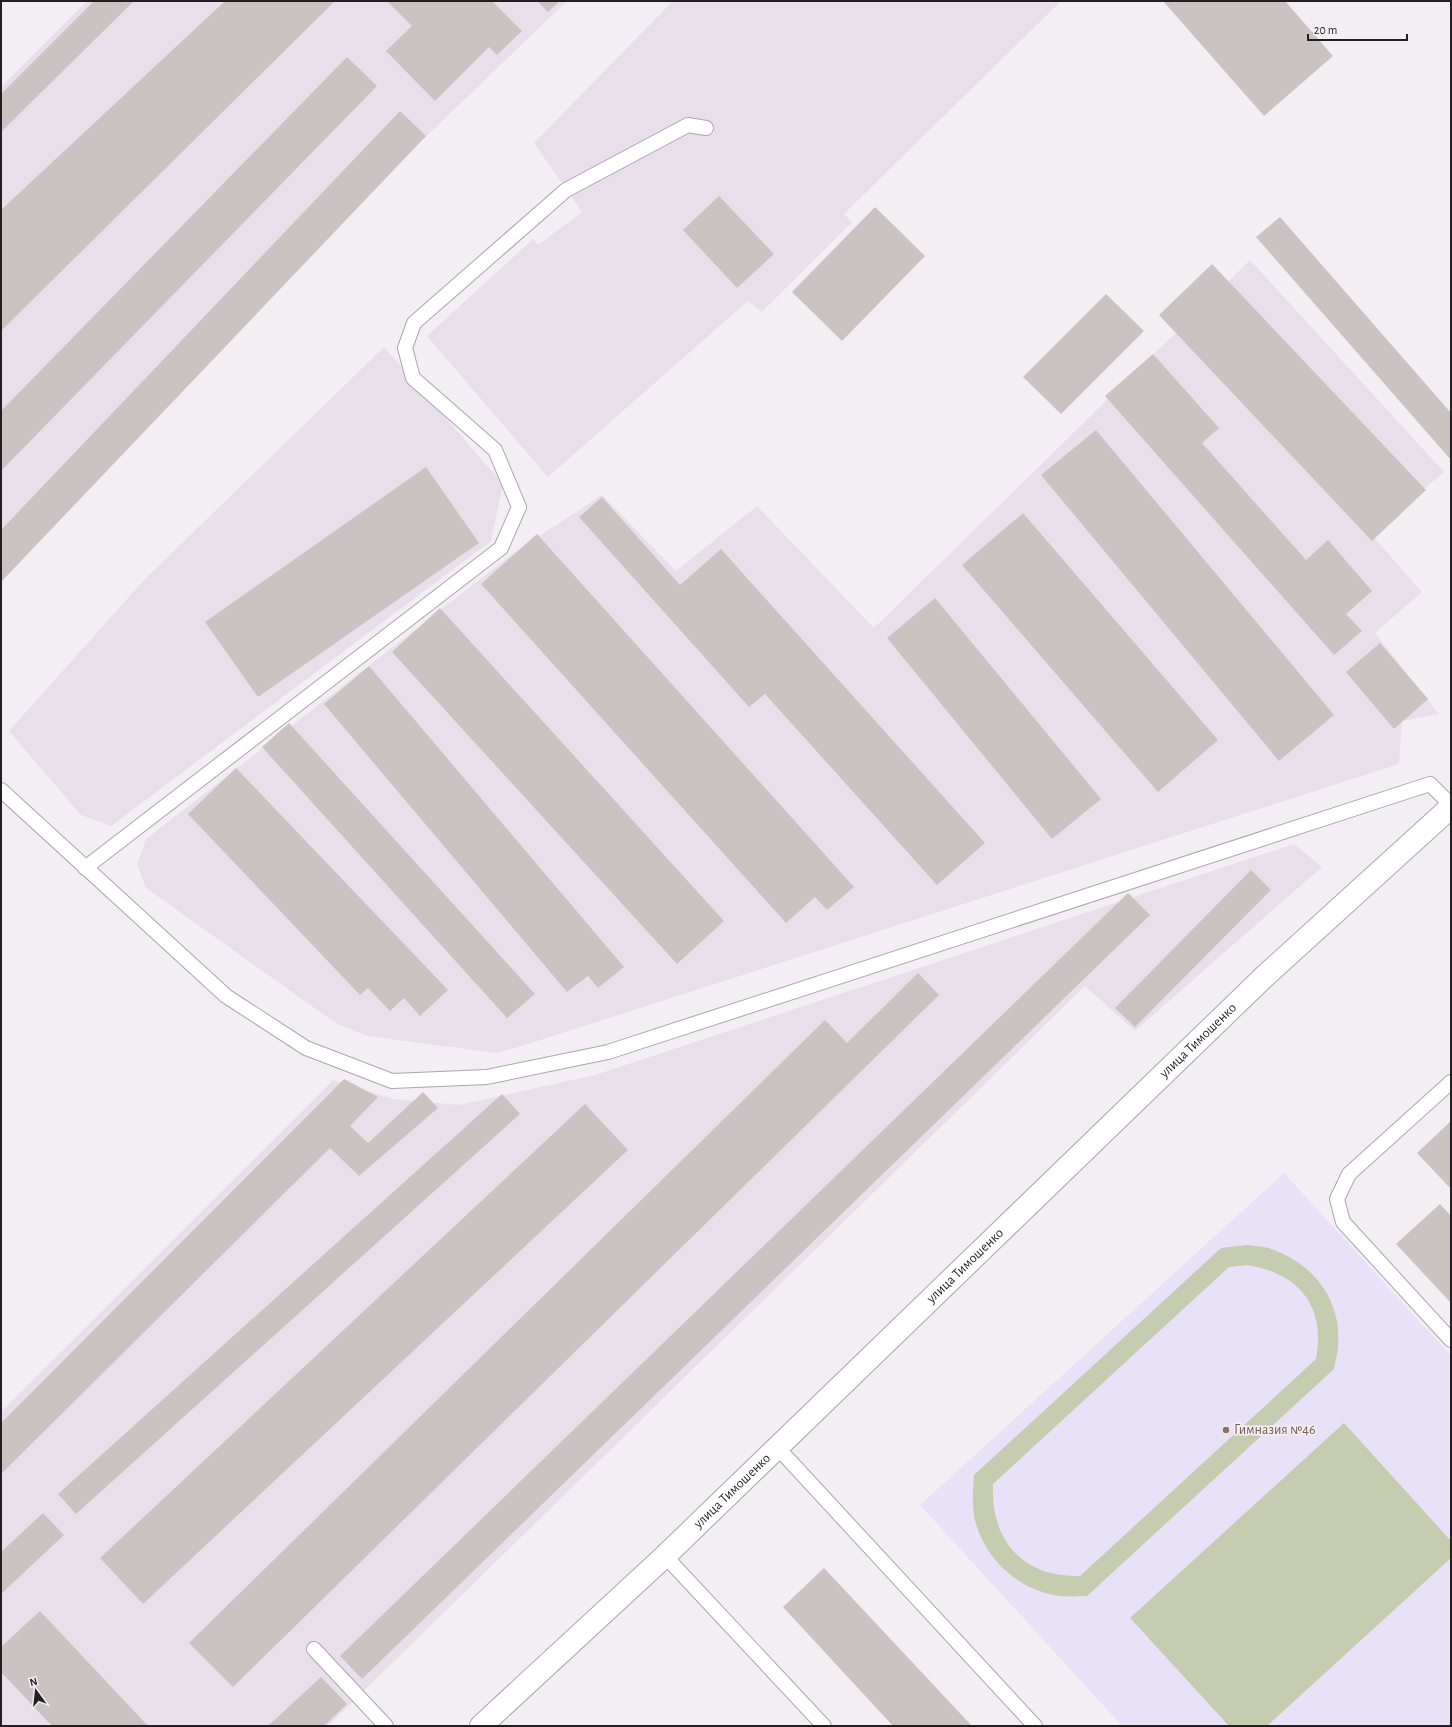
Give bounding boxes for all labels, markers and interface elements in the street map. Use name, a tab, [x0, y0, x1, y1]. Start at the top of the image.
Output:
scale bar	[1308, 16, 1407, 42]
text: 20 m	[1314, 24, 1337, 36]
street label: улица Тимошенко	[1156, 1000, 1239, 1081]
street label: улица Тимошенко	[923, 1226, 1006, 1307]
place label: Гимназия №46	[1234, 1423, 1316, 1437]
marker: Гимназия №46	[1221, 1425, 1231, 1435]
street label: улица Тимошенко	[690, 1451, 773, 1532]
north arrow	[16, 1671, 56, 1711]
text: N	[28, 1676, 39, 1688]

